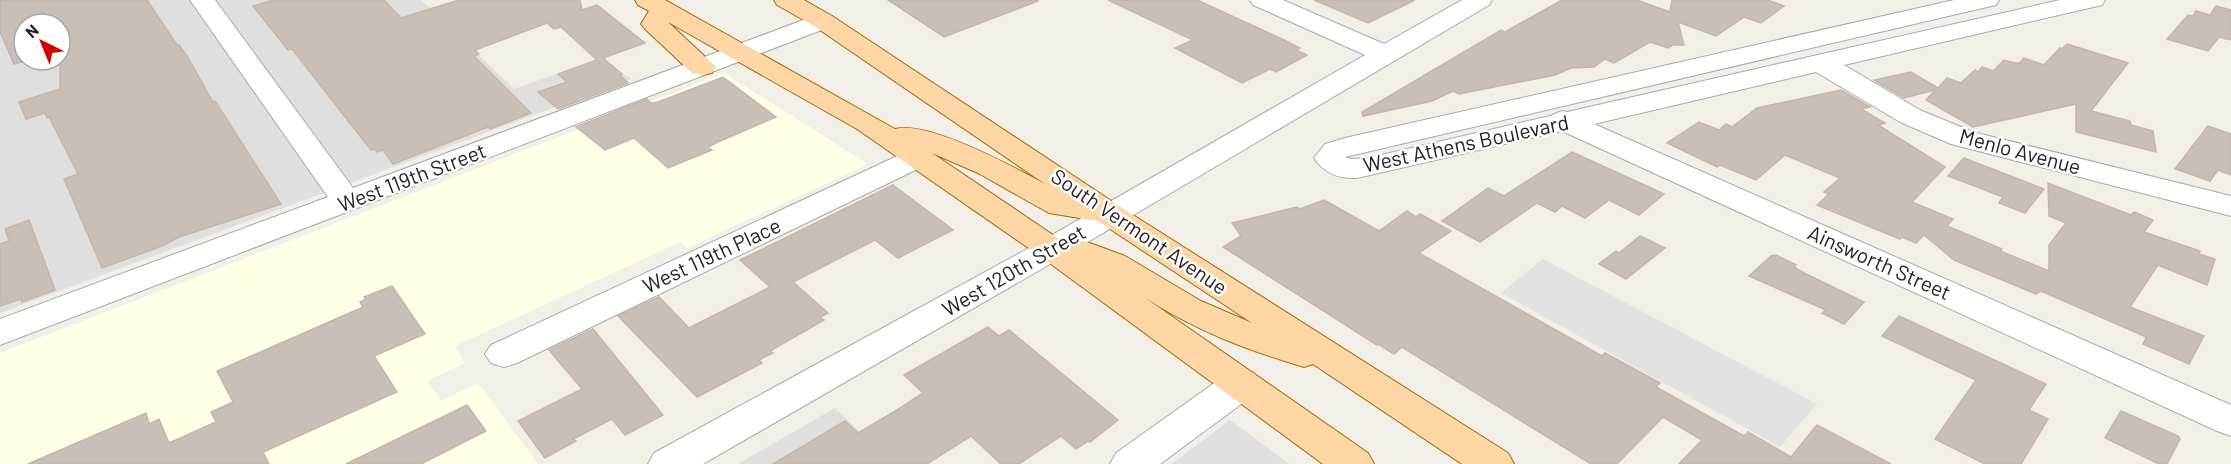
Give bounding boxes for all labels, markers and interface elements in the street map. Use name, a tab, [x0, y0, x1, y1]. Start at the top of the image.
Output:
north arrow	[12, 12, 72, 72]
text: N	[21, 20, 42, 41]
street label: West Athens Boulevard	[1361, 109, 1571, 177]
street label: Menlo Avenue	[1957, 122, 2084, 179]
street label: West 119th Street	[334, 137, 489, 216]
street label: South Vermont Avenue	[1047, 163, 1233, 299]
street label: West 119th Place	[638, 212, 784, 298]
street label: West 120th Street	[937, 219, 1089, 321]
street label: Ainsworth Street	[1804, 219, 1955, 304]

